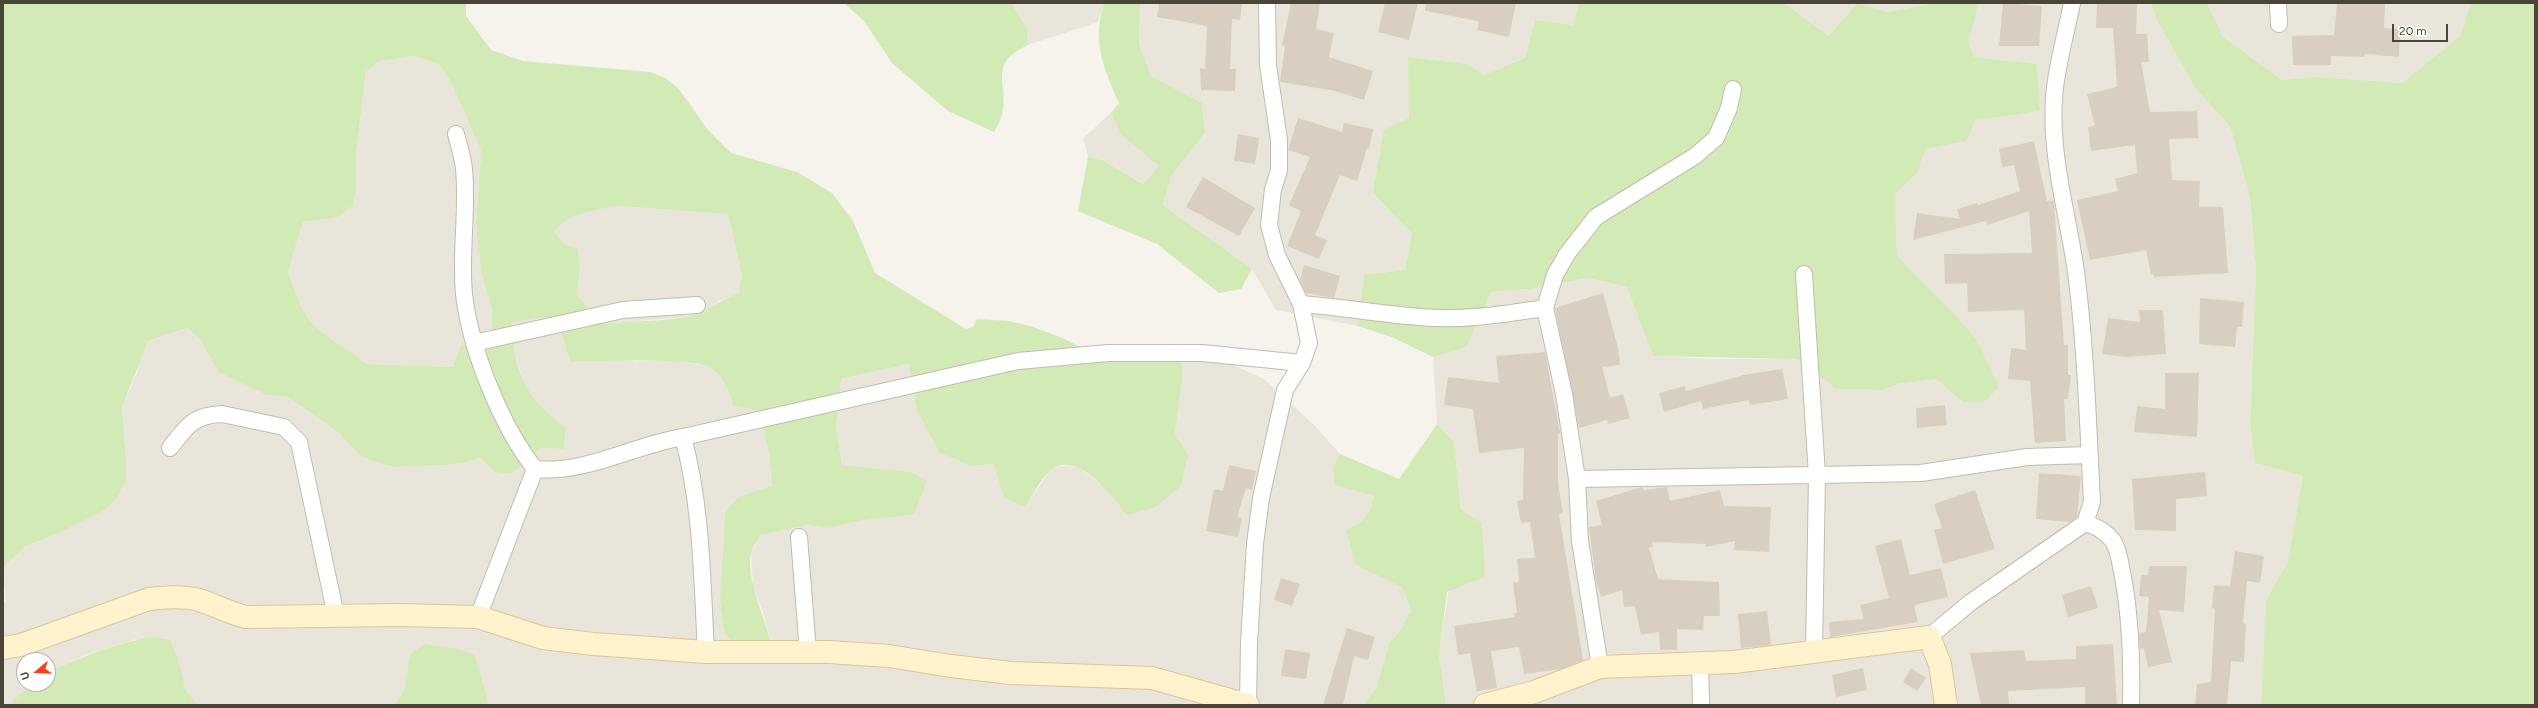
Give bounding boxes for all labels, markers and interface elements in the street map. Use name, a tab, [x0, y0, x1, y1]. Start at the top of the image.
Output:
scale bar	[2394, 16, 2450, 42]
text: 20 m	[2399, 24, 2427, 38]
north arrow	[16, 652, 56, 692]
text: U	[18, 670, 33, 682]

